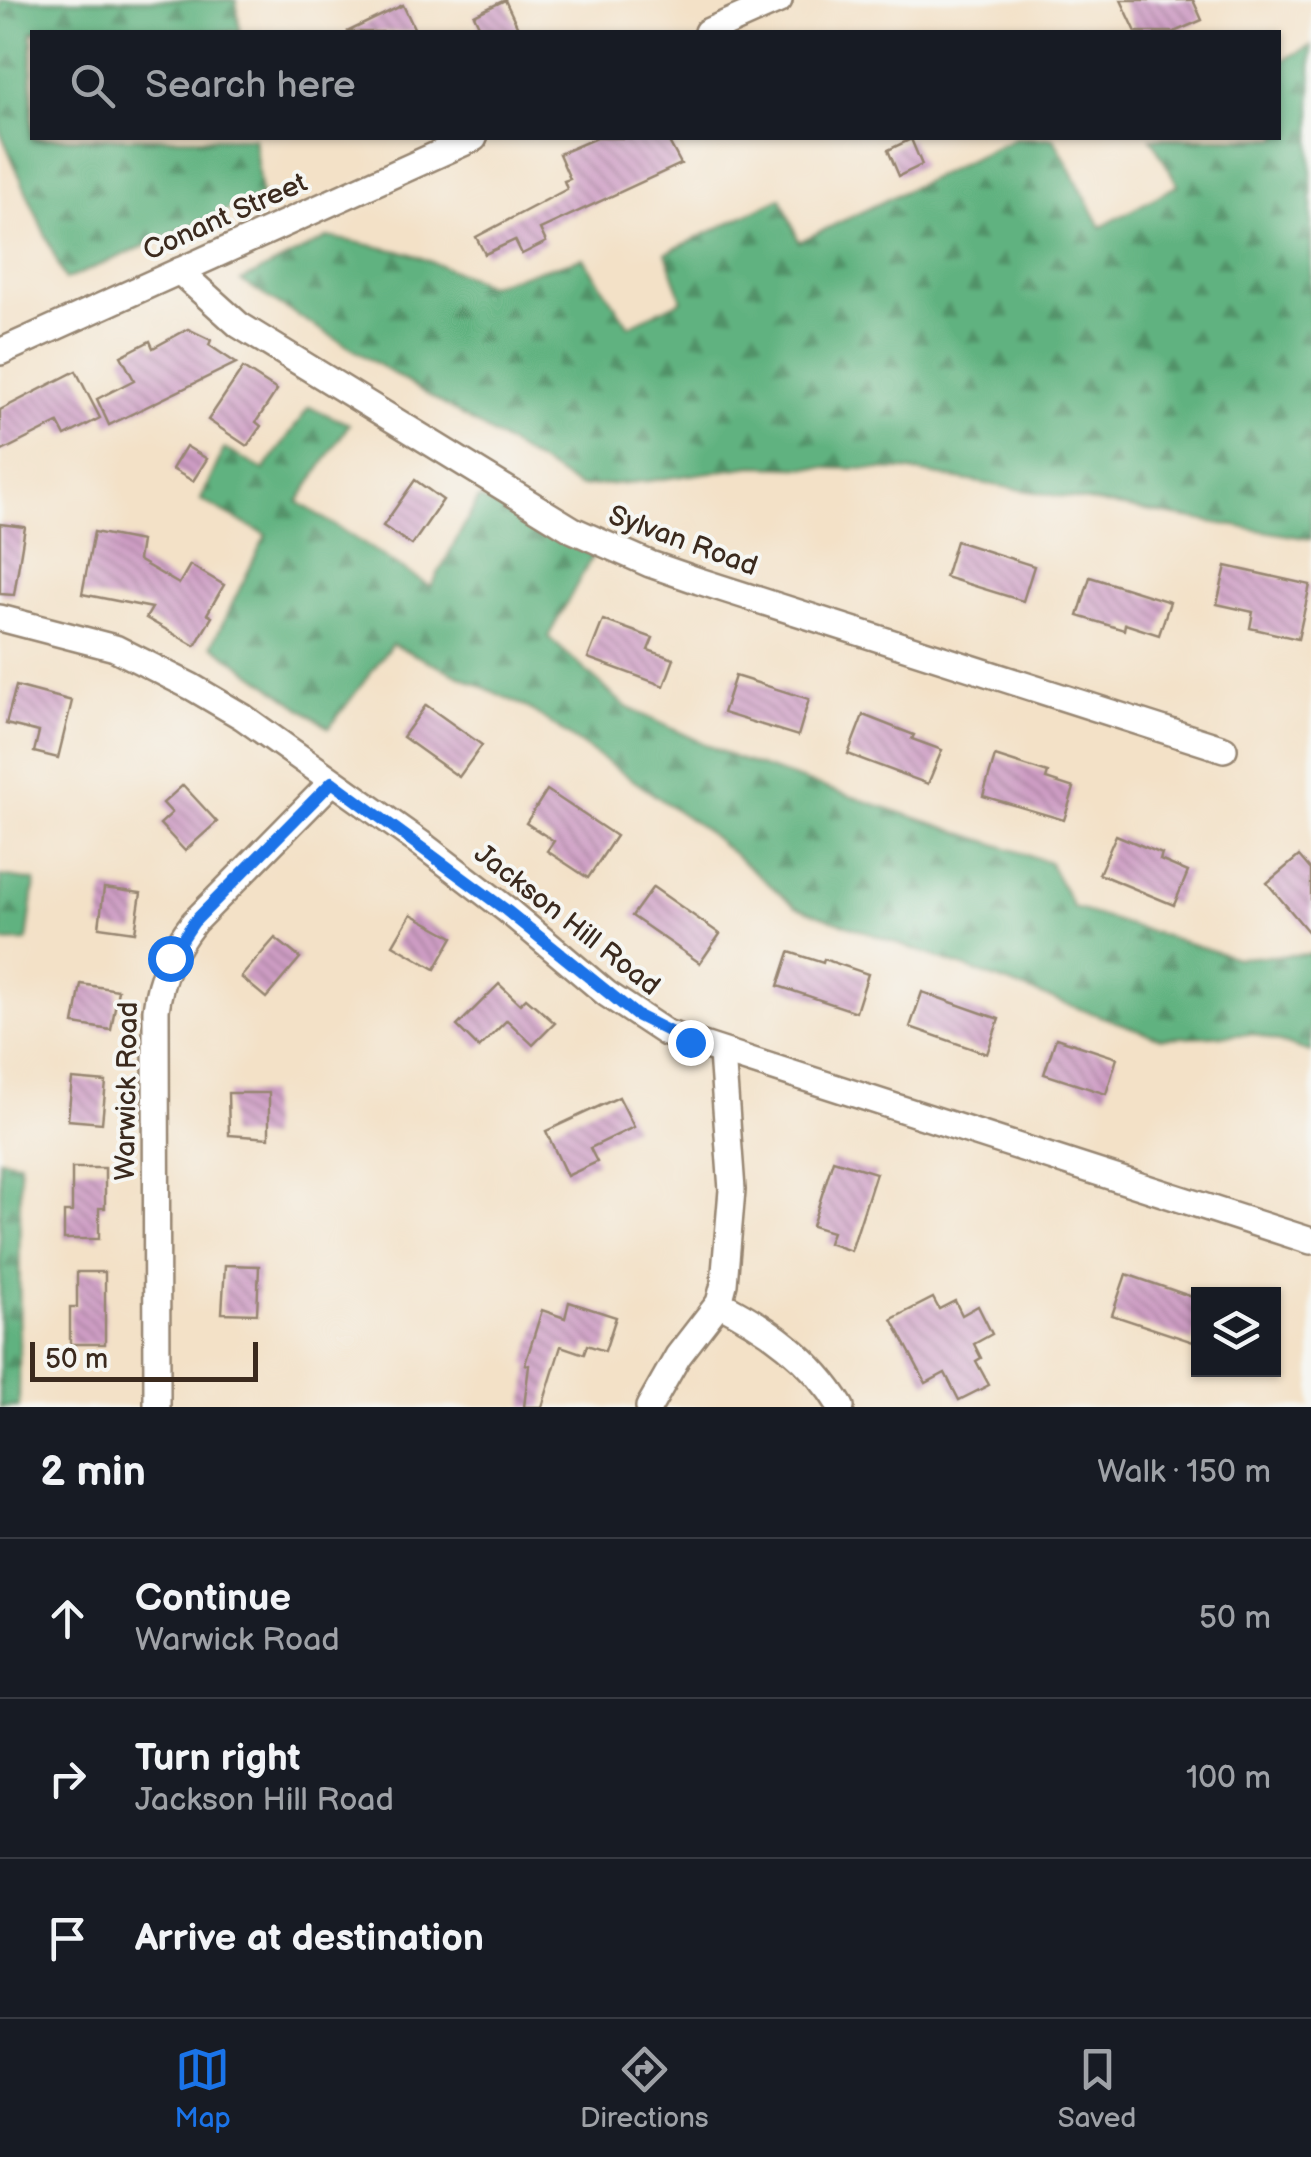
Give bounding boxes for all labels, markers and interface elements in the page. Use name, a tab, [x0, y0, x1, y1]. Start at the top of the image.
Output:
search box	[30, 30, 1281, 140]
icon: search	[65, 58, 120, 113]
text: Search here	[145, 63, 356, 108]
street label: Conant Street	[138, 166, 312, 268]
street label: Sylvan Road	[604, 499, 762, 583]
street label: Jackson Hill Road	[468, 837, 666, 1003]
route start	[148, 936, 194, 982]
street label: Warwick Road	[109, 1001, 145, 1181]
route end	[668, 1020, 714, 1066]
map controls	[1191, 1287, 1281, 1377]
button: layers	[1191, 1287, 1281, 1377]
scale bar	[30, 1337, 258, 1382]
text: 50 m	[45, 1343, 108, 1376]
text: 2 min	[40, 1447, 146, 1498]
text: Walk · 150 m	[1097, 1453, 1271, 1492]
text: Continue	[135, 1576, 291, 1621]
icon: ahead	[40, 1591, 95, 1646]
text: 50 m	[1199, 1599, 1271, 1638]
text: Warwick Road	[135, 1621, 340, 1660]
text: Turn right	[135, 1736, 300, 1781]
icon: right	[40, 1751, 95, 1806]
text: 100 m	[1186, 1759, 1271, 1798]
text: Jackson Hill Road	[135, 1781, 394, 1820]
icon: arrive	[40, 1911, 95, 1966]
text: Arrive at destination	[135, 1916, 484, 1961]
tab: Map	[175, 2042, 231, 2135]
tab: Directions	[580, 2042, 709, 2135]
tab: Saved	[1058, 2042, 1136, 2135]

